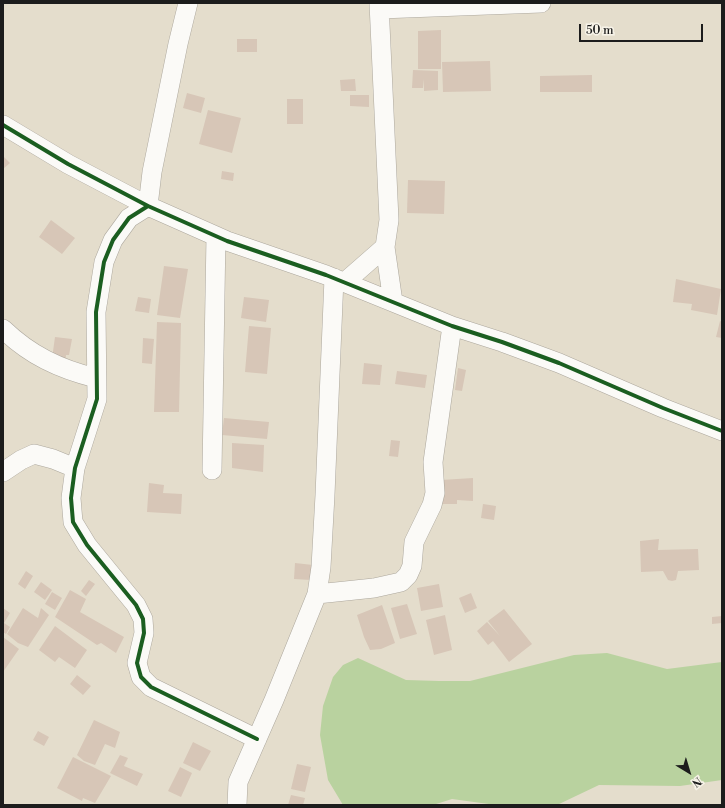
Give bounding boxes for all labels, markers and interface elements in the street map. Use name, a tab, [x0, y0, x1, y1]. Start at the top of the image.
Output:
scale bar	[581, 16, 705, 42]
text: 50 m	[586, 23, 614, 38]
north arrow	[669, 752, 709, 792]
text: N	[689, 773, 704, 790]

